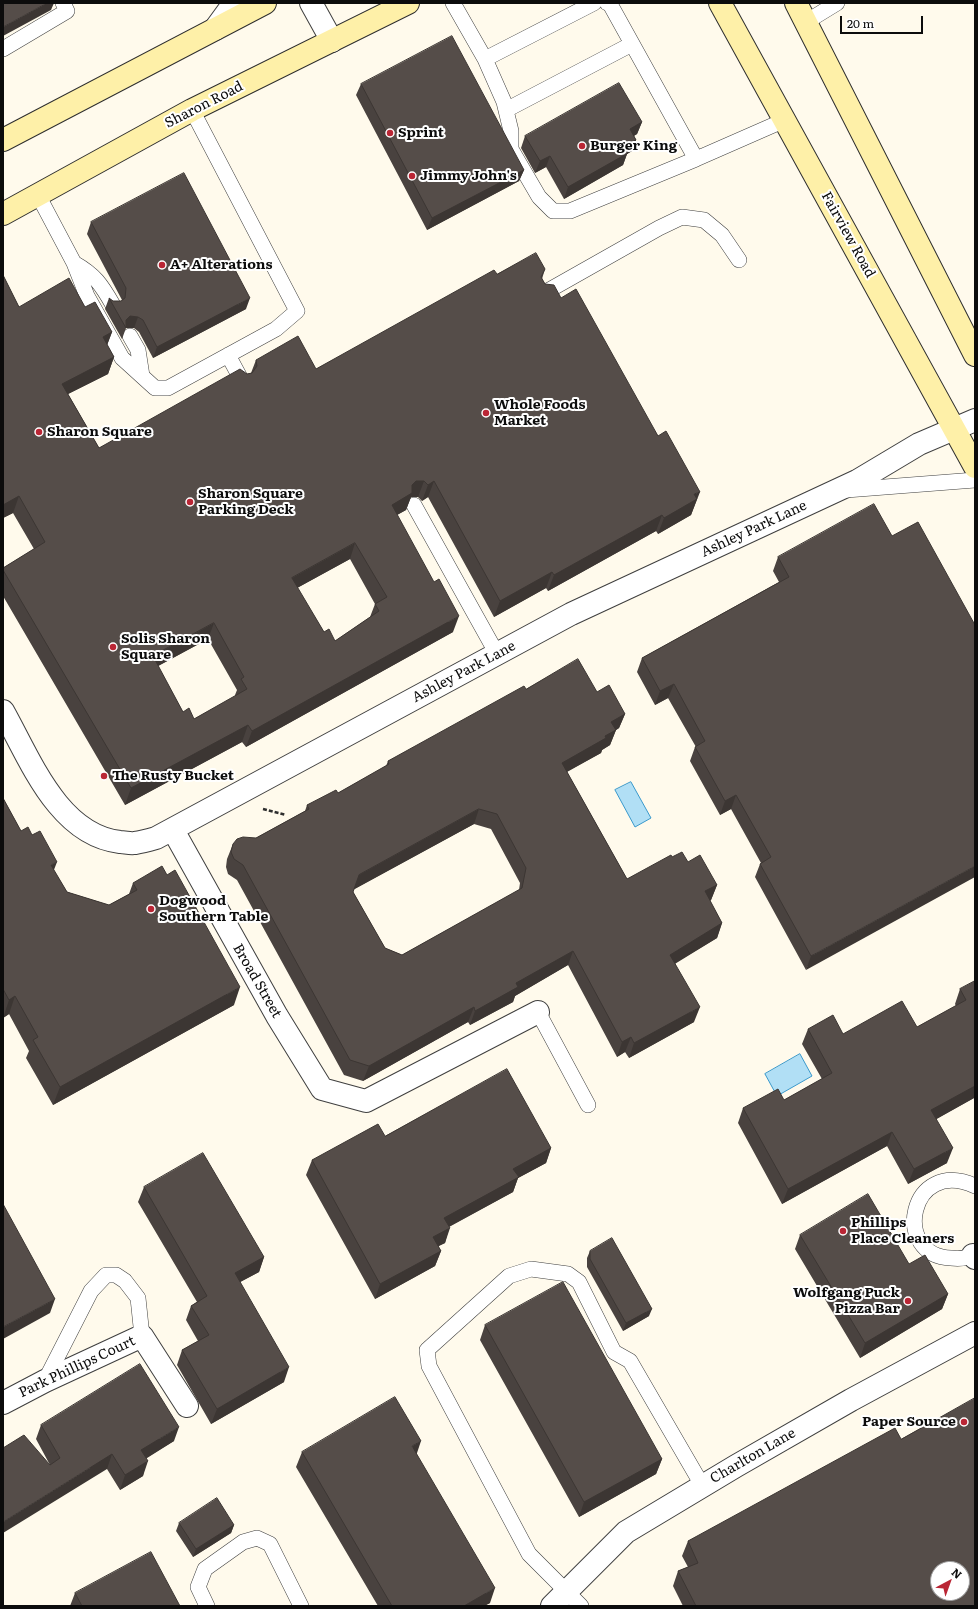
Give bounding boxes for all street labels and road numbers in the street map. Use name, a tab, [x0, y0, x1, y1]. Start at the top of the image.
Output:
street label: Sharon Road	[162, 78, 246, 132]
street label: Fairview Road	[817, 189, 879, 281]
street label: Ashley Park Lane	[699, 497, 809, 561]
street label: Ashley Park Lane	[409, 638, 519, 706]
street label: Broad Street	[229, 941, 285, 1021]
street label: Park Phillips Court	[16, 1333, 138, 1401]
street label: Charlton Lane	[707, 1425, 799, 1487]

